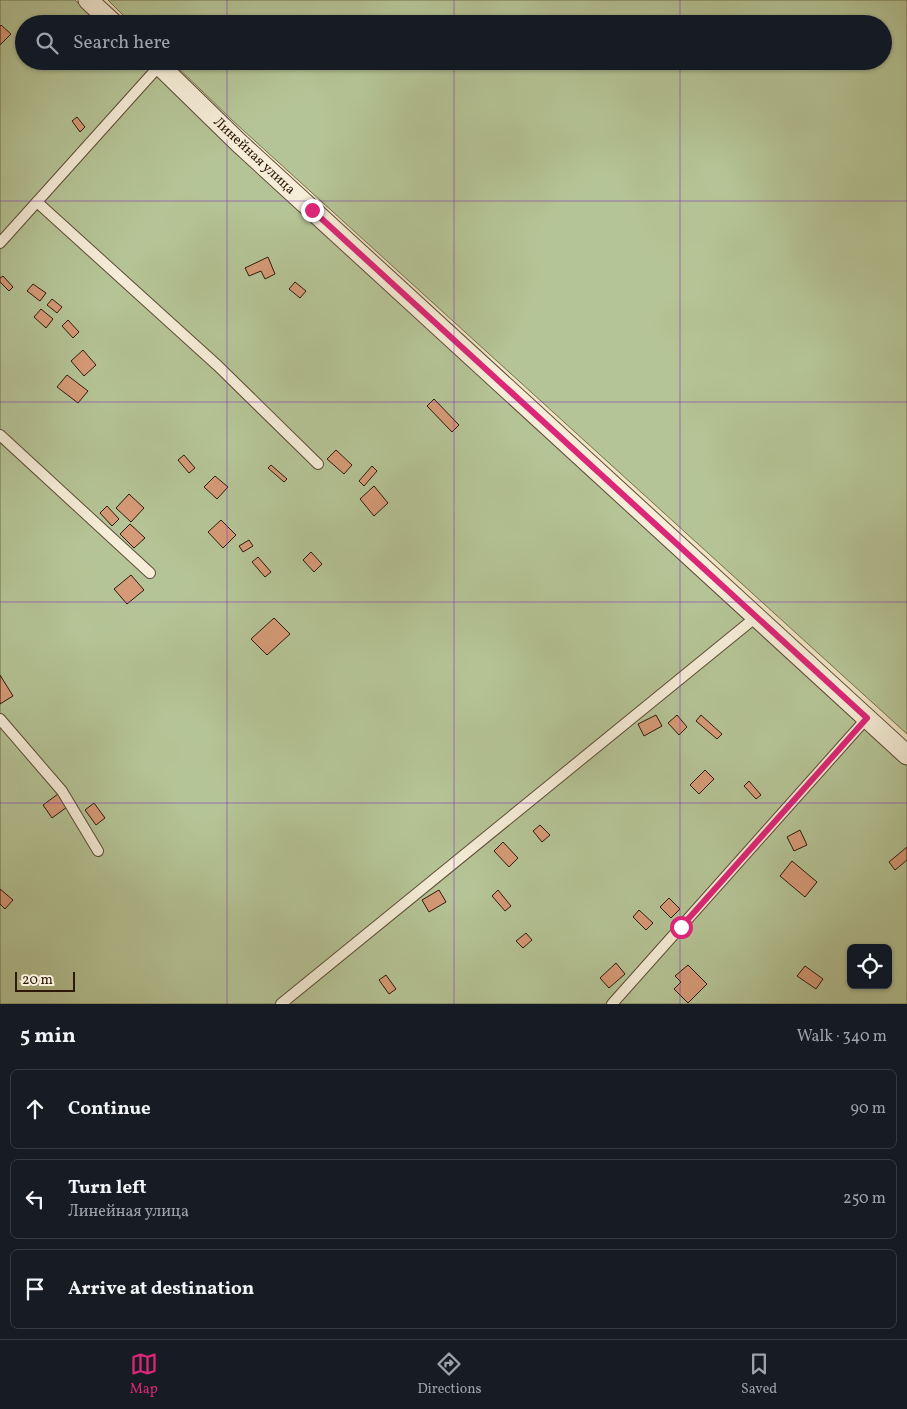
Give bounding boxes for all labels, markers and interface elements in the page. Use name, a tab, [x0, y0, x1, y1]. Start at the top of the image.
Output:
search box	[15, 15, 892, 70]
icon: search	[33, 29, 61, 57]
text: Search here	[73, 30, 170, 56]
street label: Линейная улица	[209, 113, 299, 199]
route end	[301, 199, 324, 222]
route start	[670, 916, 693, 939]
map controls	[847, 944, 892, 989]
button: locate	[847, 944, 892, 989]
scale bar	[15, 969, 75, 992]
text: 20 m	[22, 971, 53, 990]
text: 5 min	[20, 1022, 76, 1051]
text: Walk · 340 m	[797, 1026, 887, 1048]
icon: ahead	[21, 1095, 49, 1123]
text: Continue	[68, 1096, 151, 1122]
text: 90 m	[850, 1098, 886, 1120]
text: Turn left	[68, 1175, 147, 1201]
icon: left	[21, 1185, 49, 1213]
text: 250 m	[843, 1188, 886, 1210]
text: Линейная улица	[68, 1201, 189, 1223]
icon: arrive	[21, 1275, 49, 1303]
text: Arrive at destination	[68, 1276, 254, 1302]
tab: Map	[130, 1350, 158, 1399]
tab: Directions	[417, 1350, 482, 1399]
tab: Saved	[741, 1350, 777, 1399]

